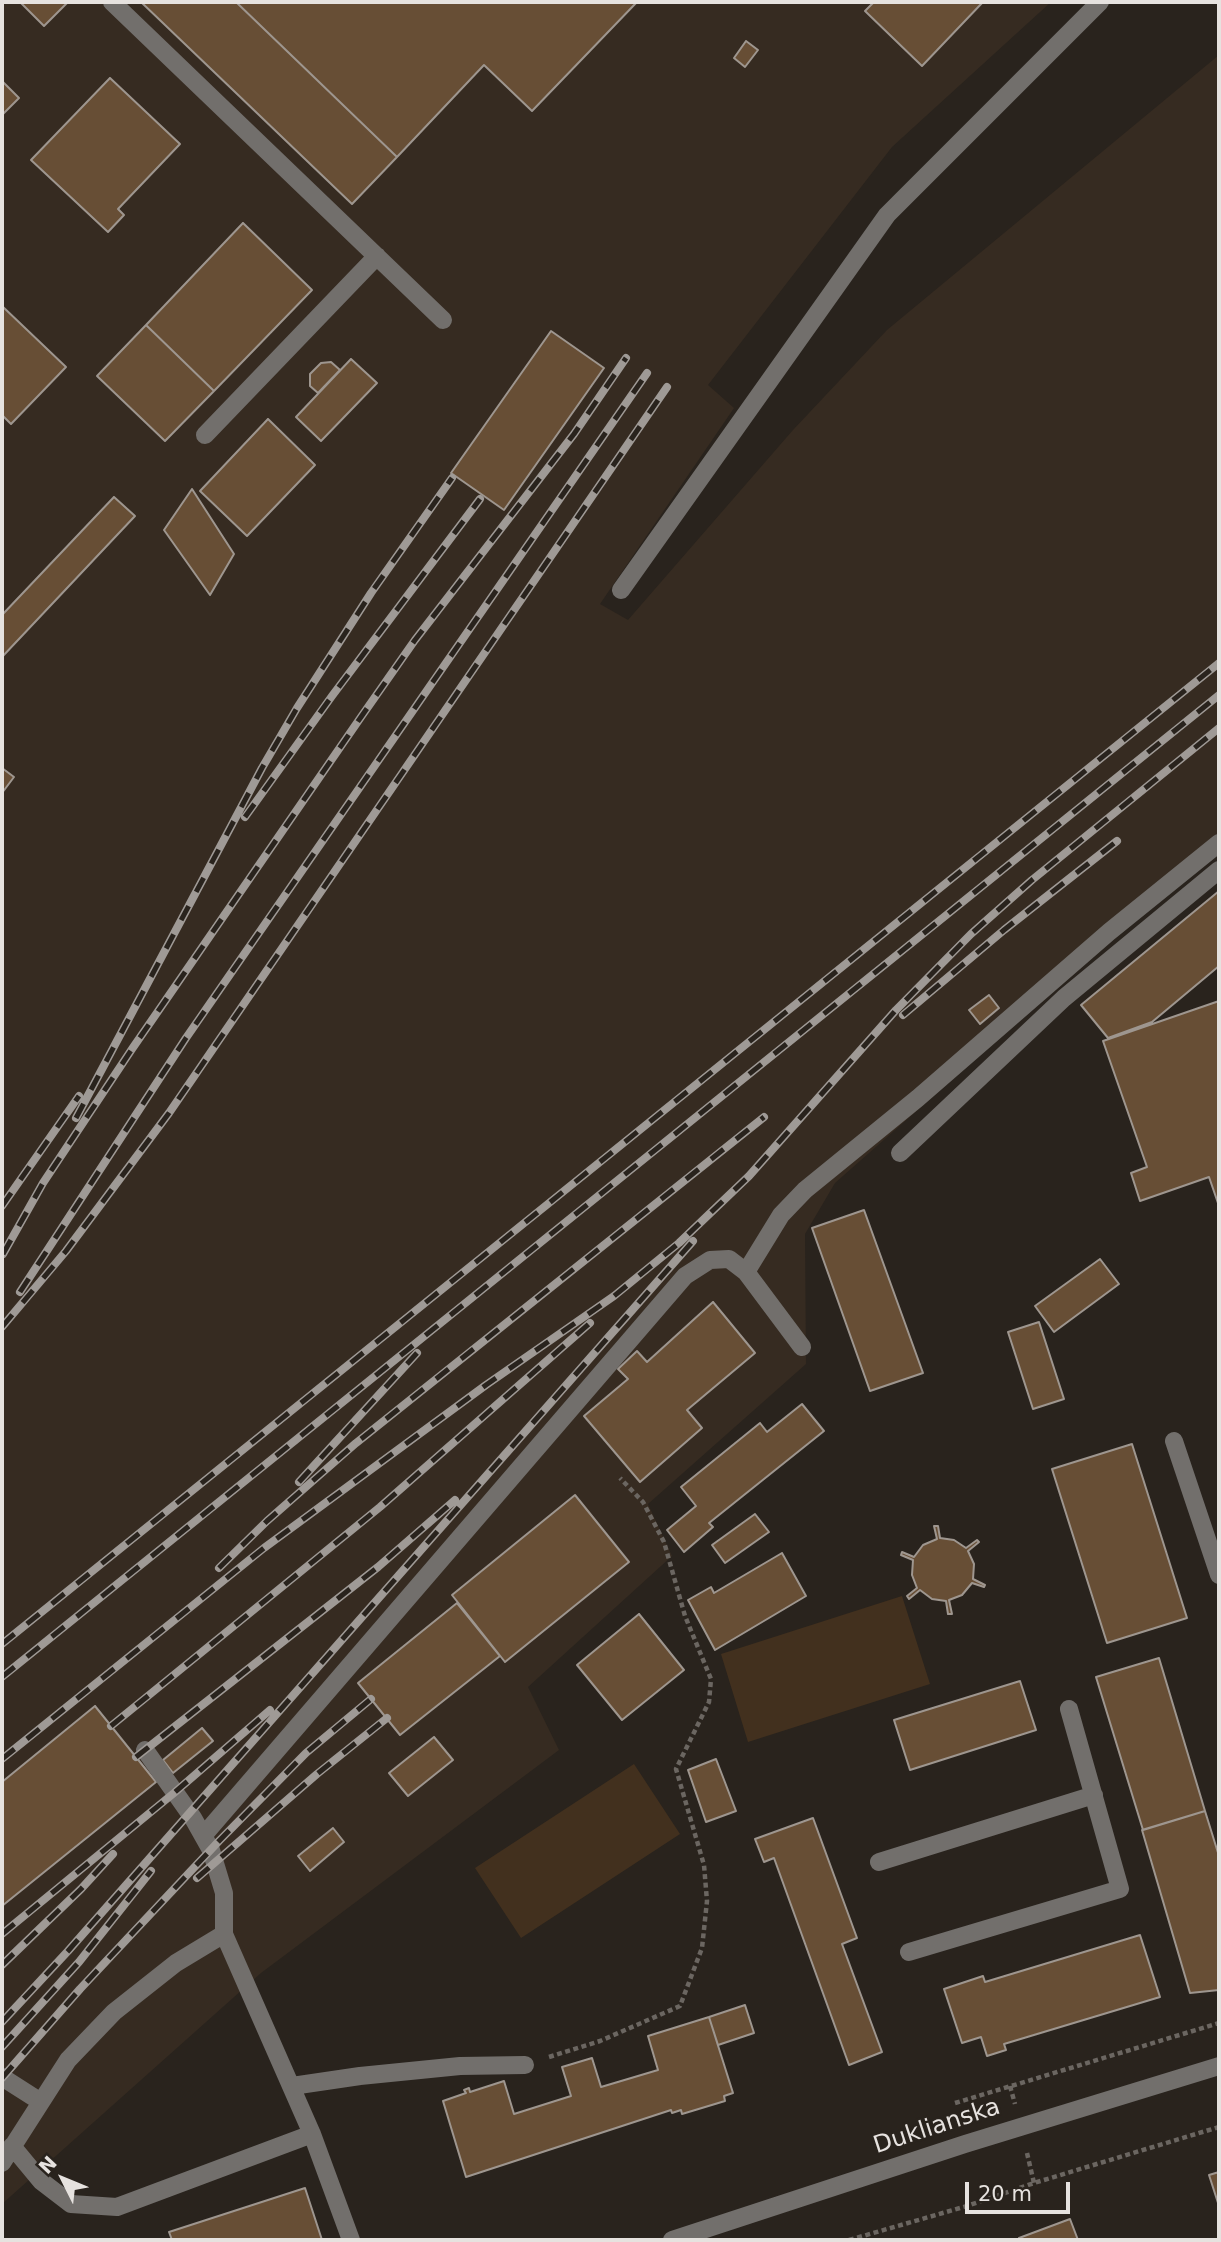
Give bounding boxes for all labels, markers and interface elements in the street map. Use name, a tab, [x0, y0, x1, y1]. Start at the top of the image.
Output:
street label: Duklianska	[870, 2093, 1004, 2161]
north arrow	[28, 2144, 98, 2214]
text: N	[34, 2151, 61, 2178]
scale bar	[969, 2168, 1074, 2212]
text: 20 m	[978, 2182, 1032, 2206]

